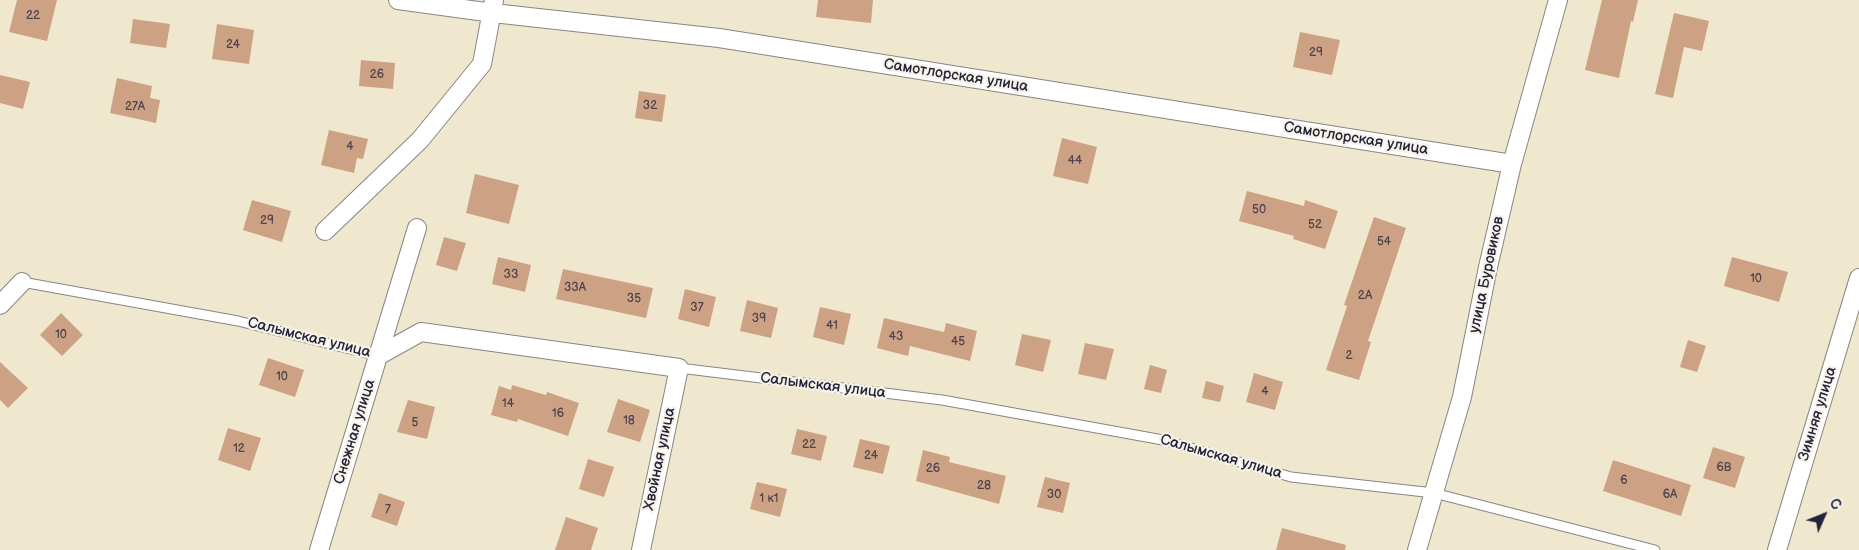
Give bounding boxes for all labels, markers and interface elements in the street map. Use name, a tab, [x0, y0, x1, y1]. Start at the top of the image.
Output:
house number: 22	[26, 9, 40, 23]
house number: 24	[226, 38, 240, 52]
house number: 29	[1309, 46, 1323, 60]
street label: Самотлорская улица	[882, 56, 1030, 96]
house number: 26	[370, 68, 384, 82]
house number: 32	[643, 99, 657, 113]
house number: 27А	[125, 100, 145, 114]
street label: Самотлорская улица	[1282, 119, 1430, 159]
house number: 4	[346, 140, 354, 154]
house number: 44	[1068, 154, 1082, 168]
house number: 50	[1252, 203, 1266, 217]
house number: 29	[260, 214, 274, 228]
street label: улица Буровиков	[1466, 215, 1508, 335]
house number: 52	[1308, 218, 1322, 232]
house number: 54	[1377, 235, 1391, 249]
house number: 33	[504, 268, 518, 282]
house number: 10	[1750, 272, 1762, 286]
house number: 33А	[564, 281, 586, 295]
house number: 2А	[1358, 289, 1372, 303]
house number: 35	[627, 292, 641, 306]
house number: 37	[690, 301, 704, 315]
house number: 39	[752, 312, 766, 326]
street label: Салымская улица	[246, 314, 372, 362]
house number: 41	[826, 319, 838, 333]
house number: 10	[55, 328, 67, 342]
house number: 43	[889, 330, 903, 344]
house number: 45	[951, 335, 965, 349]
house number: 2	[1345, 349, 1353, 363]
street label: Зимняя улица	[1795, 365, 1841, 463]
street label: Салымская улица	[759, 369, 887, 403]
house number: 10	[276, 370, 288, 384]
street label: Снежная улица	[331, 377, 379, 487]
house number: 4	[1261, 385, 1269, 399]
house number: 14	[502, 397, 514, 411]
street label: Хвойная улица	[640, 406, 680, 512]
house number: 16	[552, 407, 564, 421]
house number: 18	[623, 414, 635, 428]
house number: 5	[412, 416, 418, 430]
street label: Салымская улица	[1158, 431, 1284, 483]
house number: 22	[802, 438, 816, 452]
house number: 12	[233, 442, 245, 456]
house number: 24	[864, 449, 878, 463]
house number: 6В	[1717, 461, 1731, 475]
house number: 26	[926, 462, 940, 476]
house number: 6	[1620, 474, 1628, 488]
house number: 28	[977, 479, 991, 493]
house number: 30	[1047, 488, 1061, 502]
house number: 6А	[1663, 488, 1677, 502]
north arrow	[1799, 490, 1849, 540]
house number: 1 к1	[760, 492, 778, 506]
text: С	[1826, 495, 1845, 514]
house number: 7	[385, 503, 391, 517]

